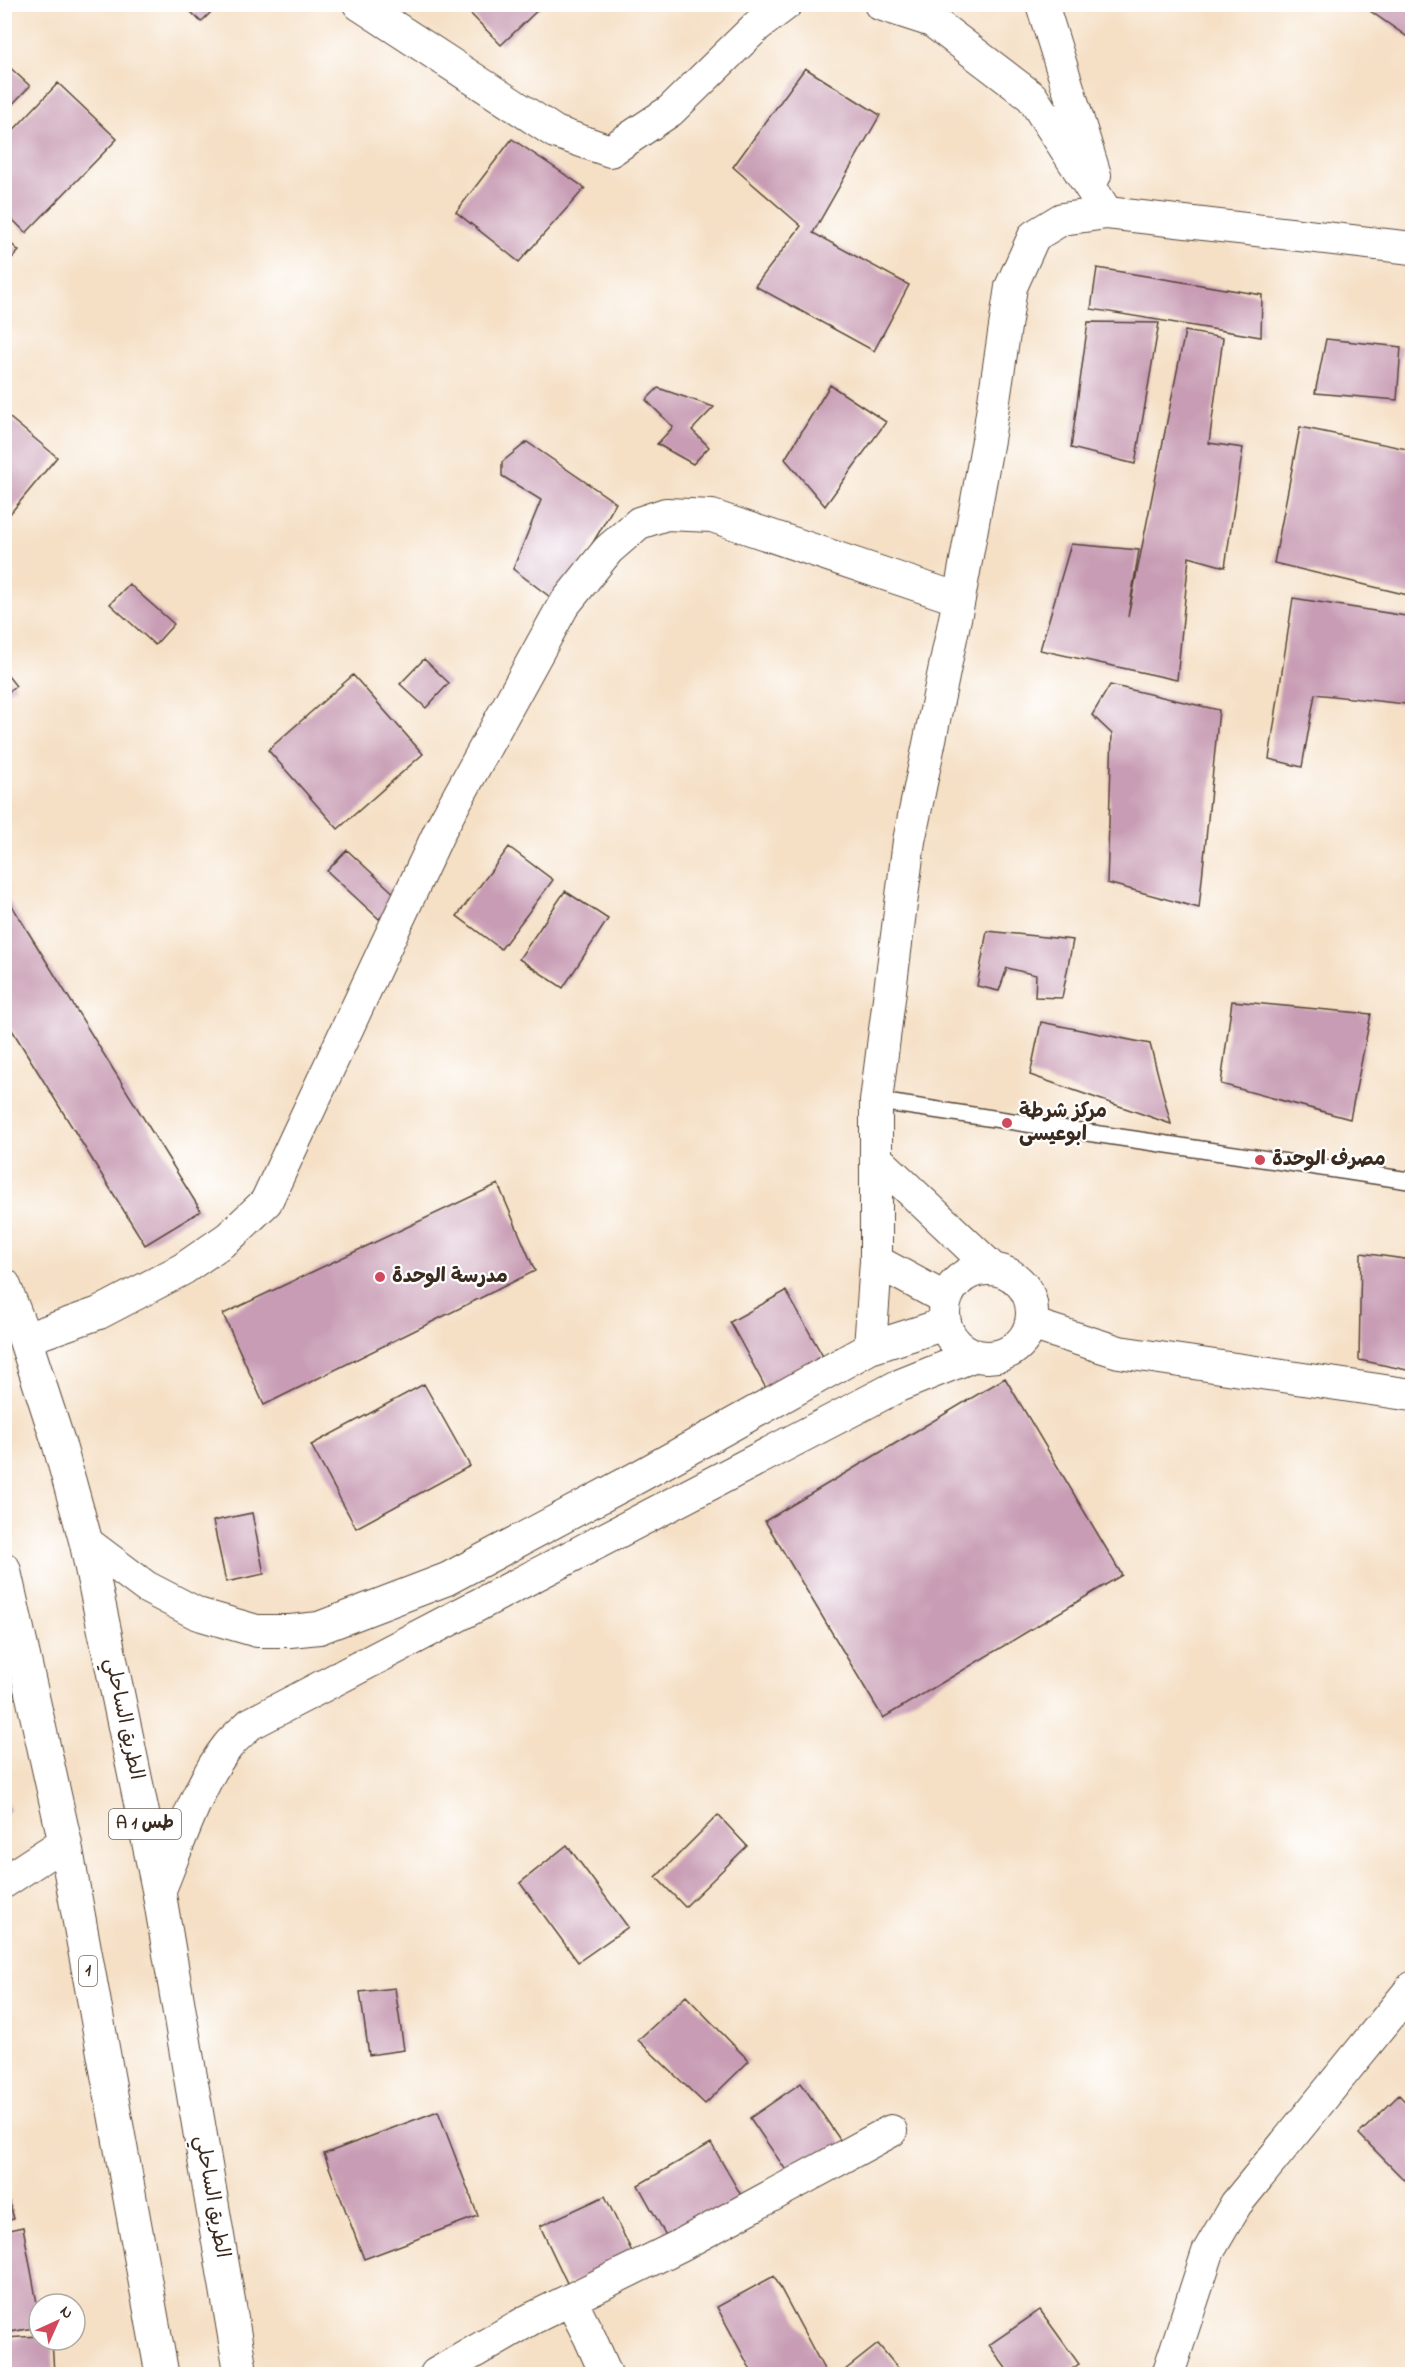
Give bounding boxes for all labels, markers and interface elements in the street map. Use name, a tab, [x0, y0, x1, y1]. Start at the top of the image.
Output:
place label: مركز شرطة ابوعيسى	[1019, 1098, 1107, 1150]
marker: مركز شرطة ابوعيسى	[1000, 1116, 1014, 1130]
place label: مصرف الوحدة	[1272, 1146, 1386, 1175]
marker: مصرف الوحدة	[1253, 1153, 1267, 1167]
place label: مدرسة الوحدة	[392, 1263, 508, 1292]
marker: مدرسة الوحدة	[373, 1270, 387, 1284]
street label: الطريق الساحلي	[95, 1655, 150, 1783]
road number: A 1 طس	[109, 1809, 181, 1839]
road number: 1	[79, 1956, 97, 1986]
street label: الطريق الساحلي	[185, 2134, 236, 2261]
north arrow	[27, 2292, 87, 2352]
text: N	[54, 2300, 79, 2325]

